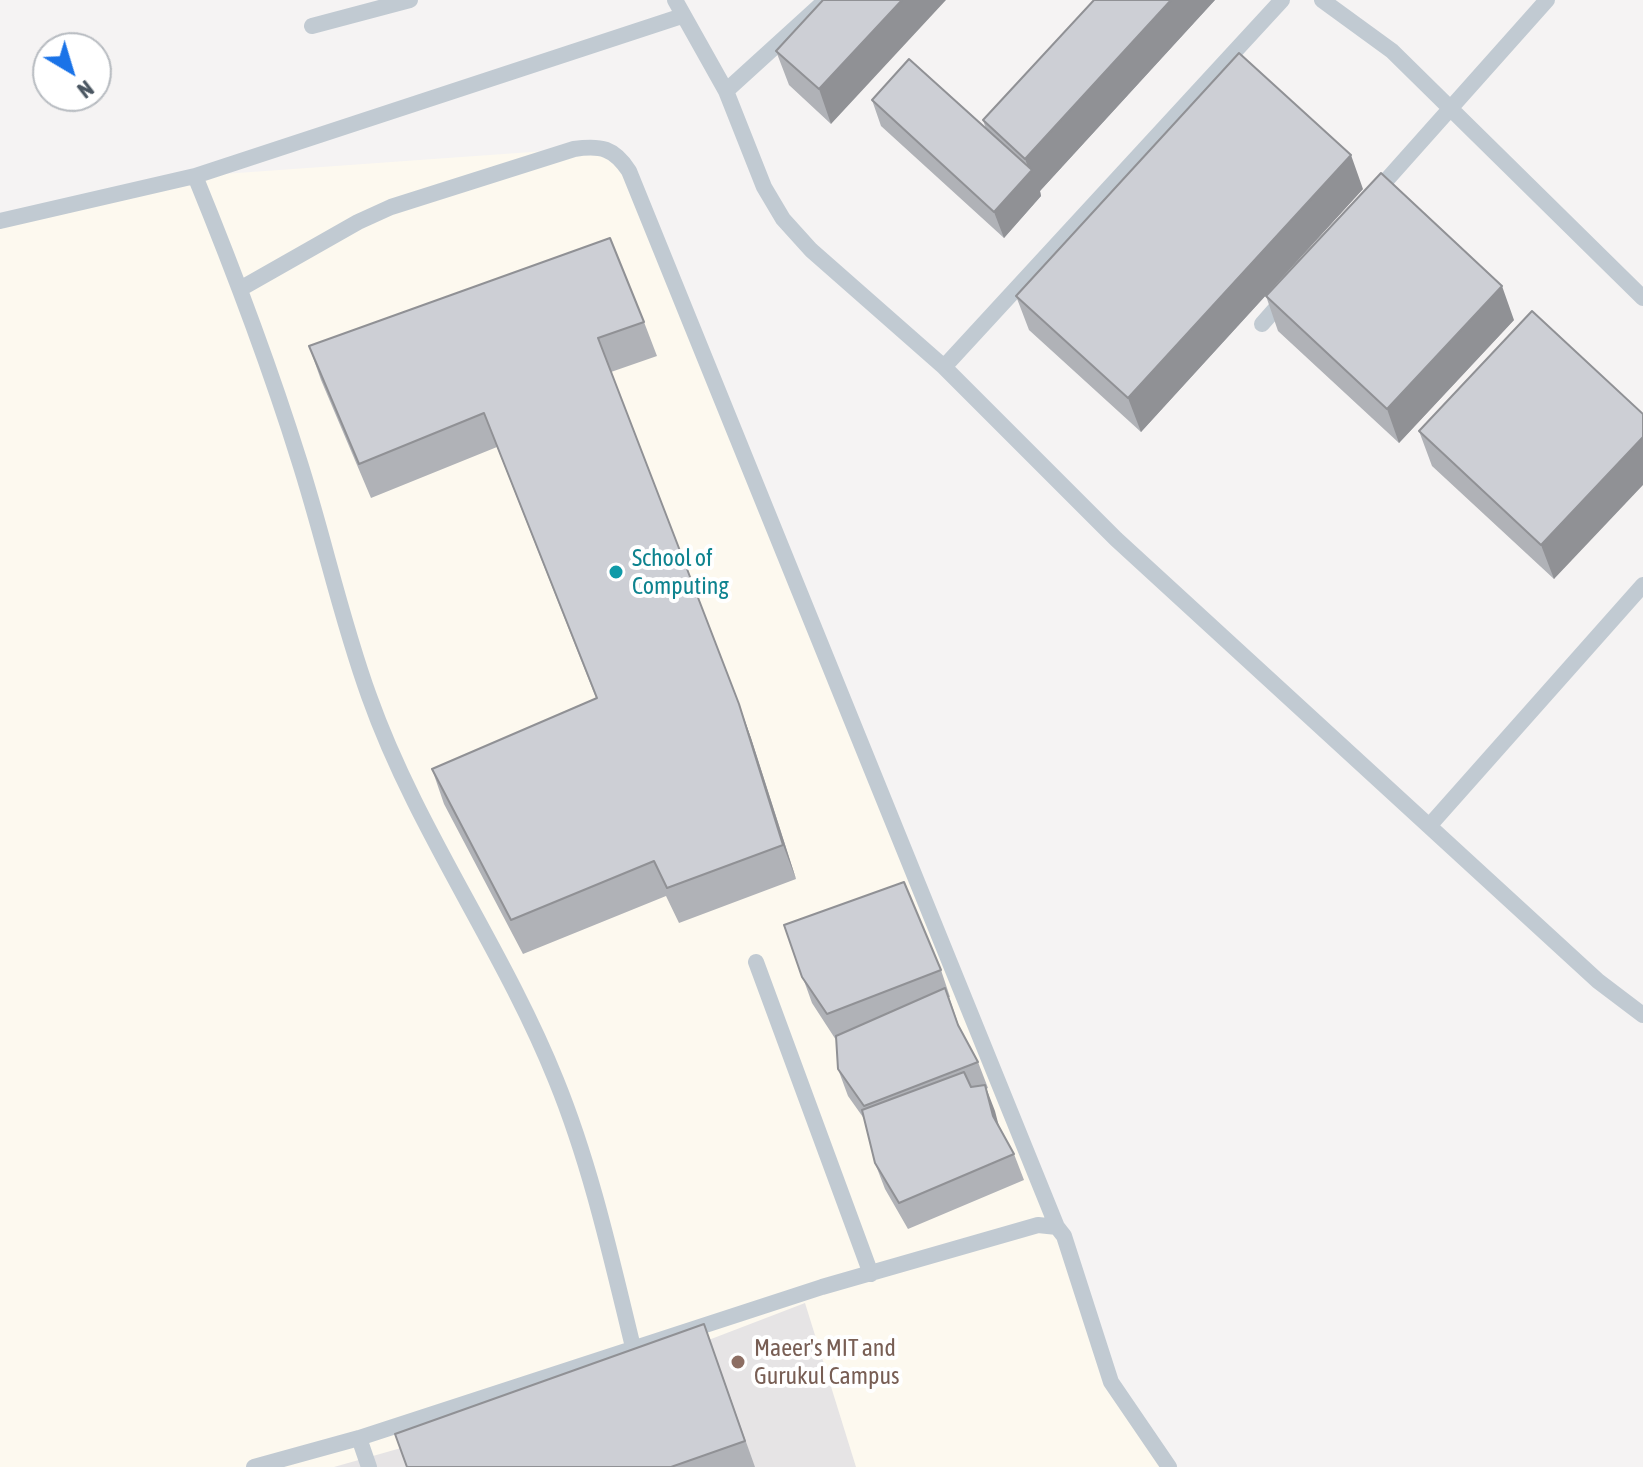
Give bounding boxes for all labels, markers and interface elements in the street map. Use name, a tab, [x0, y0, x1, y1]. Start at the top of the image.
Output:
north arrow	[32, 32, 112, 112]
text: N	[72, 75, 99, 104]
place label: School of Computing	[632, 544, 729, 600]
marker: School of Computing	[607, 563, 625, 581]
place label: Maeer's MIT and Gurukul Campus	[754, 1334, 899, 1390]
marker: Maeer's MIT and Gurukul Campus	[729, 1353, 747, 1371]

